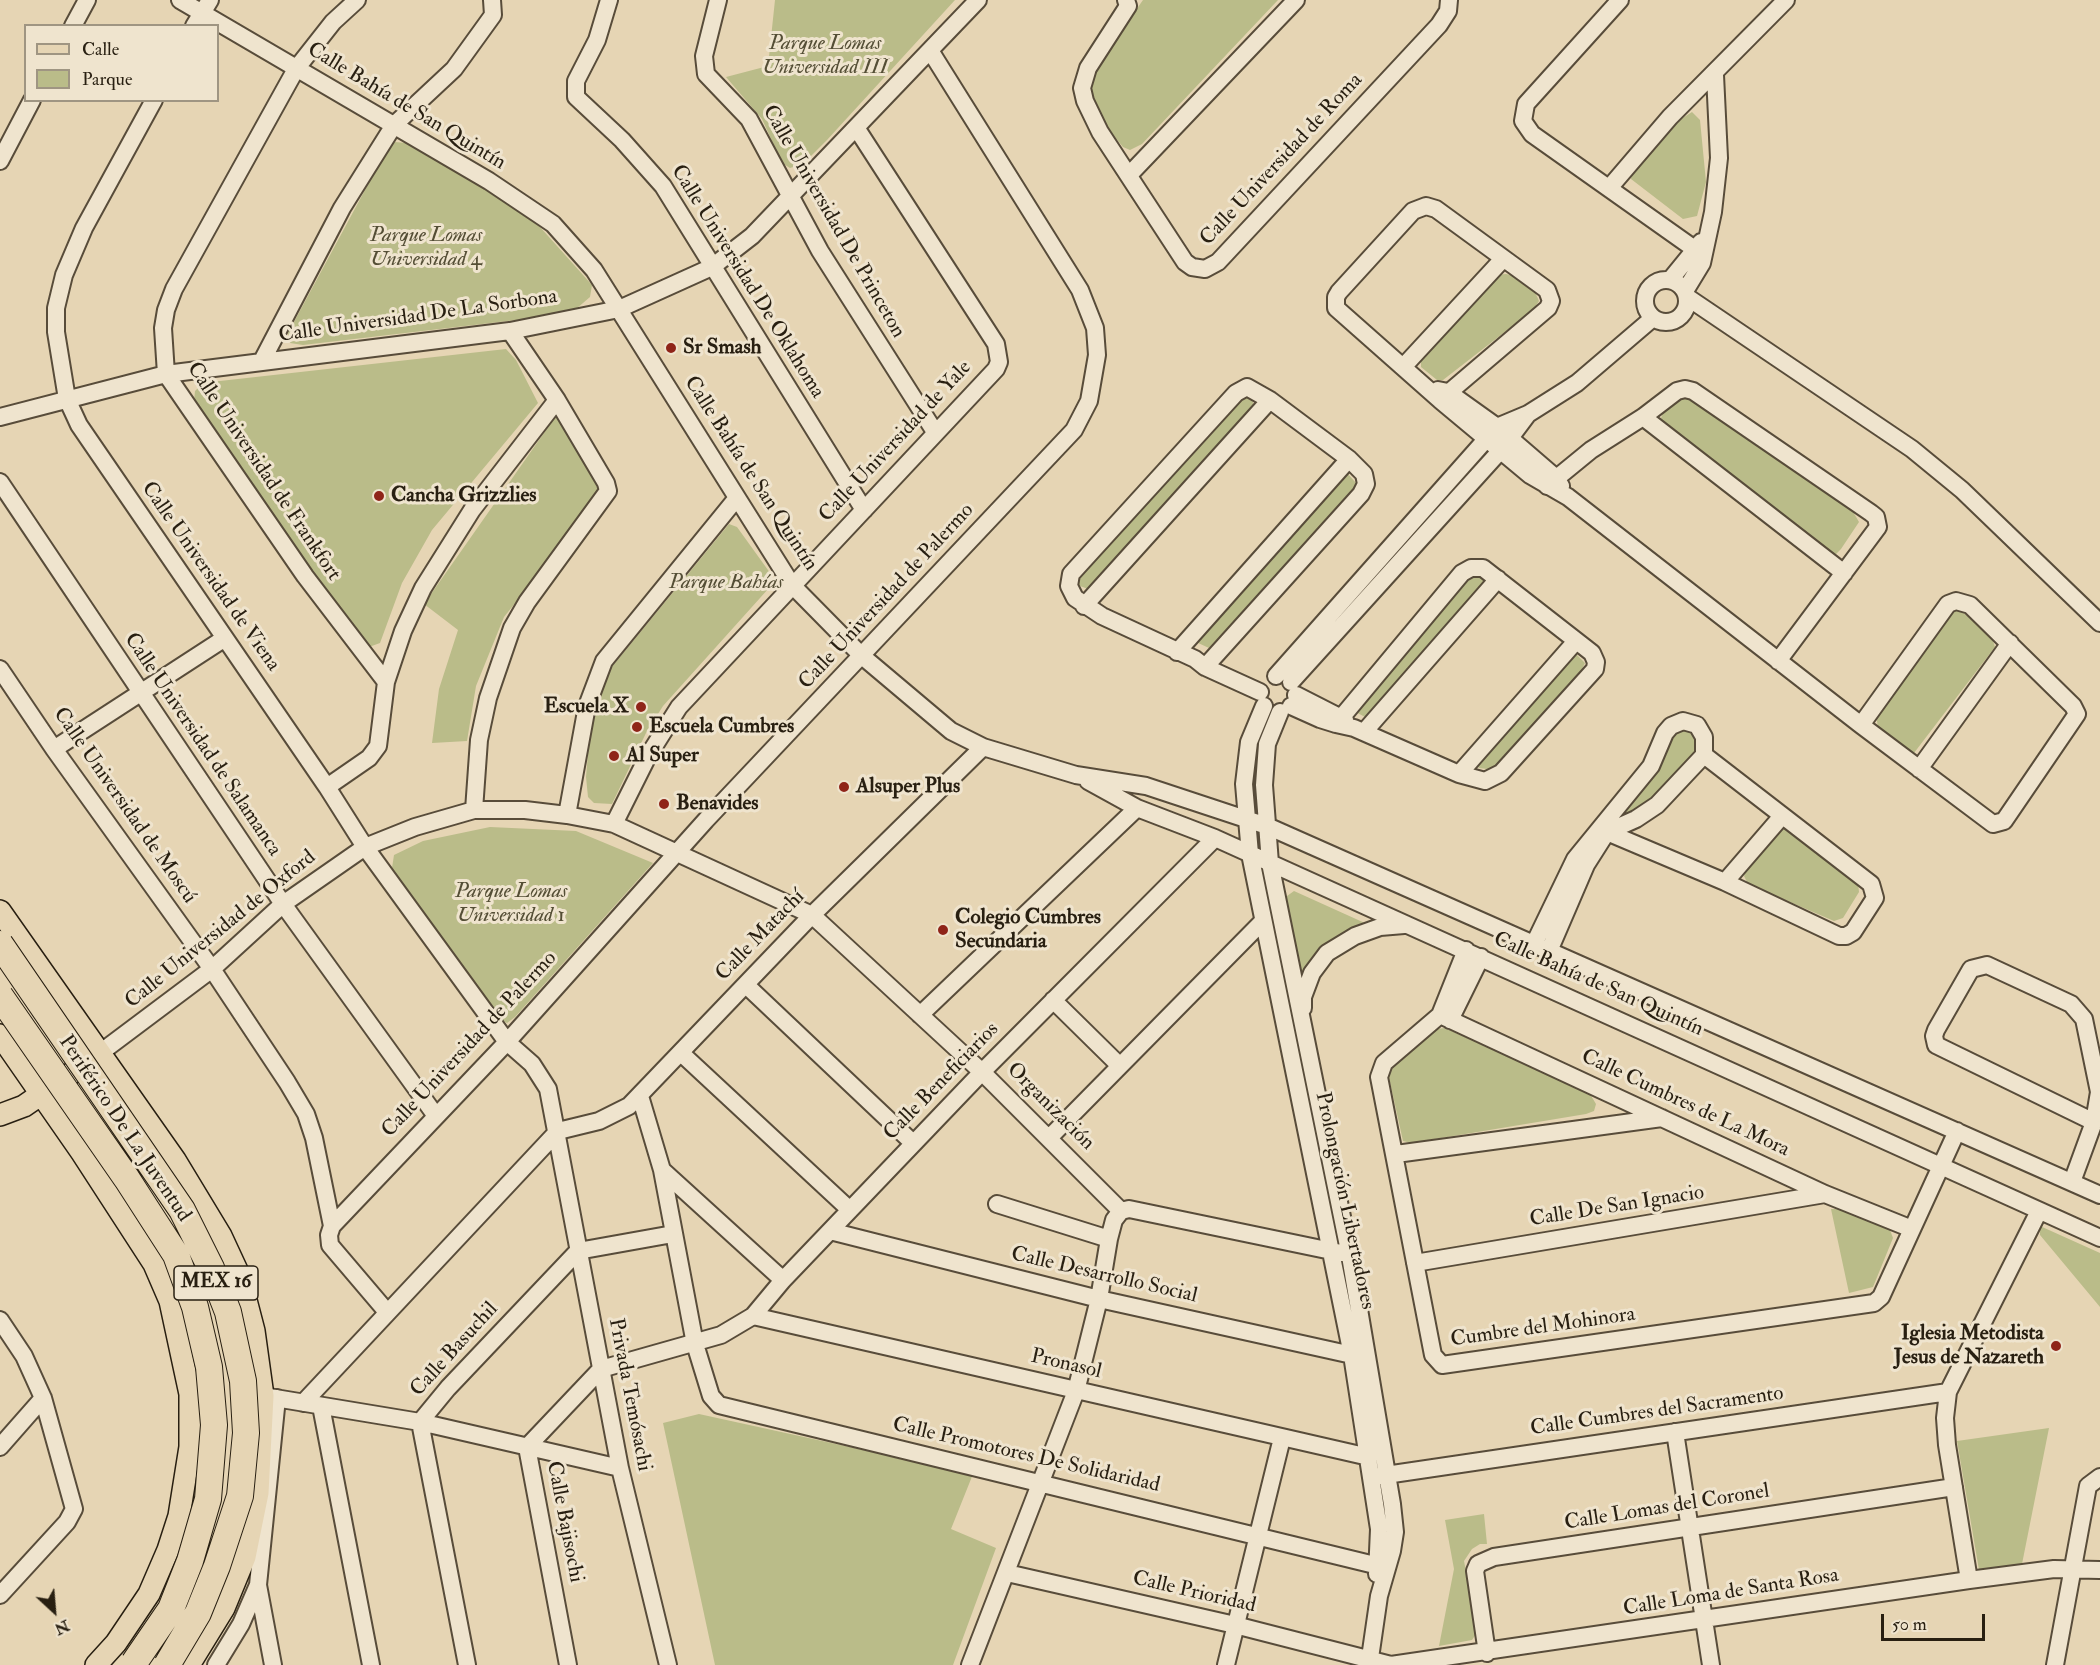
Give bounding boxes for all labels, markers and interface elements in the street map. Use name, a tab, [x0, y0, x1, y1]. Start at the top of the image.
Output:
legend	[24, 24, 219, 102]
park label: Parque Lomas Universidad III	[762, 31, 888, 81]
text: Calle	[82, 38, 119, 61]
street label: Calle Bahía de San Quintín	[302, 38, 510, 176]
text: Parque	[82, 68, 132, 91]
street label: Calle Universidad de Roma	[1196, 69, 1368, 251]
street label: Calle Universidad De Princeton	[756, 101, 910, 343]
street label: Calle Universidad De Oklahoma	[665, 161, 829, 403]
park label: Parque Lomas Universidad 4	[370, 223, 482, 273]
street label: Calle Universidad De La Sorbona	[277, 285, 559, 349]
place label: Sr Smash	[683, 335, 762, 361]
marker: Sr Smash	[664, 341, 678, 355]
street label: Calle Universidad de Yale	[815, 356, 977, 528]
street label: Calle Universidad de Frankfort	[180, 358, 346, 586]
street label: Calle Bahía de San Quintín	[678, 372, 822, 576]
street label: Calle Universidad de Viena	[135, 478, 285, 676]
place label: Cancha Grizzlies	[391, 483, 536, 509]
marker: Cancha Grizzlies	[372, 489, 386, 503]
street label: Calle Universidad de Palermo	[794, 499, 980, 695]
park label: Parque Bahías	[669, 570, 783, 596]
street label: Calle Universidad de Salamanca	[118, 629, 286, 861]
place label: Escuela X	[544, 694, 629, 720]
marker: Escuela X	[634, 700, 648, 714]
street label: Calle Universidad de Moscú	[47, 703, 201, 909]
place label: Escuela Cumbres	[649, 714, 794, 740]
marker: Escuela Cumbres	[630, 720, 644, 734]
place label: Al Super	[626, 743, 699, 769]
marker: Al Super	[607, 749, 621, 763]
place label: Alsuper Plus	[856, 774, 960, 800]
marker: Alsuper Plus	[837, 780, 851, 794]
place label: Benavides	[676, 791, 759, 817]
marker: Benavides	[657, 797, 671, 811]
street label: Calle Universidad de Oxford	[121, 845, 321, 1015]
park label: Parque Lomas Universidad 1	[455, 879, 567, 929]
street label: Calle Matachí	[711, 885, 811, 987]
place label: Colegio Cumbres Secundaria	[955, 905, 1101, 955]
marker: Colegio Cumbres Secundaria	[936, 923, 950, 937]
street label: Calle Bahía de San Quintín	[1489, 927, 1707, 1043]
street label: Calle Universidad de Palermo	[377, 947, 563, 1143]
street label: Calle Beneficiarios	[879, 1018, 1005, 1146]
street label: Periférico De La Juventud	[52, 1031, 196, 1227]
street label: Calle Cumbres de La Mora	[1577, 1045, 1793, 1163]
street label: Organización	[1001, 1058, 1099, 1156]
street label: Prolongación Libertadores	[1309, 1090, 1379, 1312]
street label: Calle De San Ignacio	[1528, 1181, 1706, 1233]
street label: Calle Desarrollo Social	[1009, 1242, 1199, 1310]
road number: MEX 16	[174, 1266, 258, 1300]
street label: Calle Basuchil	[406, 1297, 504, 1403]
street label: Cumbre del Mohinora	[1449, 1303, 1637, 1353]
street label: Privada Temósachi	[602, 1316, 656, 1474]
place label: Iglesia Metodista Jesus de Nazareth	[1894, 1321, 2044, 1371]
marker: Iglesia Metodista Jesus de Nazareth	[2049, 1339, 2063, 1353]
street label: Pronasol	[1028, 1345, 1104, 1385]
street label: Calle Cumbres del Sacramento	[1529, 1382, 1785, 1442]
street label: Calle Promotores De Solidaridad	[890, 1413, 1162, 1499]
street label: Calle Bajisochi	[540, 1459, 588, 1585]
street label: Calle Lomas del Coronel	[1563, 1479, 1771, 1537]
street label: Calle Loma de Santa Rosa	[1621, 1564, 1841, 1622]
street label: Calle Prioridad	[1130, 1567, 1258, 1619]
north arrow	[24, 1581, 84, 1641]
scale bar	[1884, 1602, 1988, 1640]
text: 50 m	[1892, 1613, 1927, 1636]
text: N	[51, 1615, 73, 1639]

